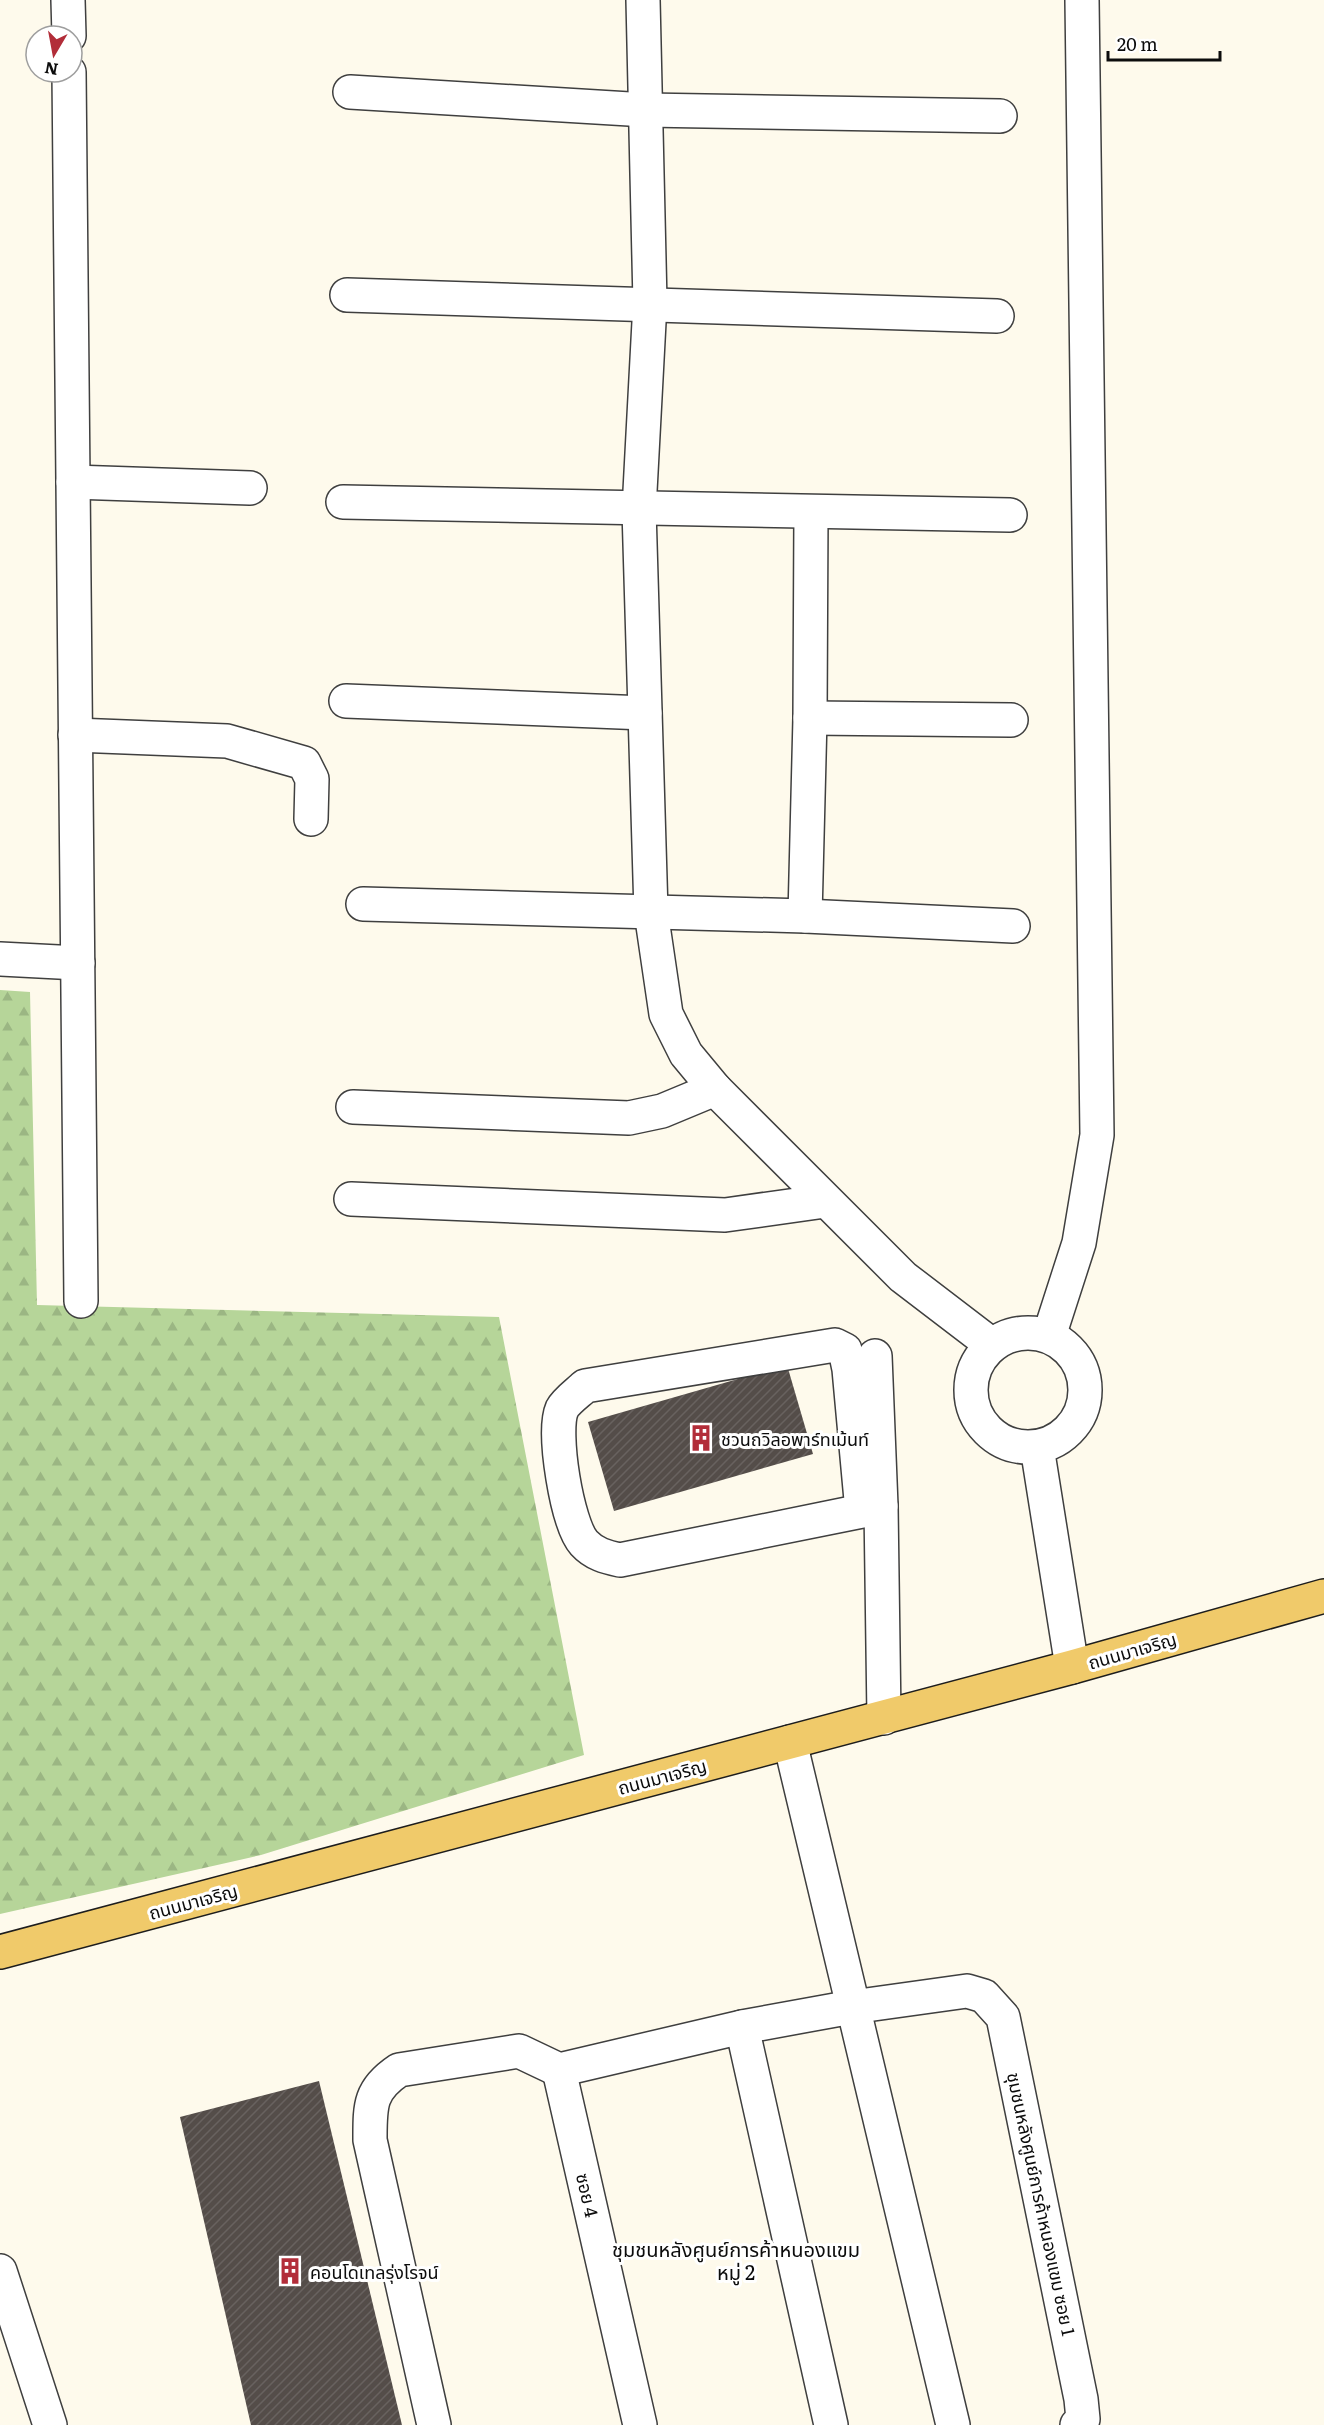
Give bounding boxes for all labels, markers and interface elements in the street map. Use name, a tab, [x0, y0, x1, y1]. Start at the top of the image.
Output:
north arrow	[24, 24, 84, 84]
scale bar	[1108, 24, 1220, 62]
text: 20 m	[1117, 30, 1158, 57]
text: N	[43, 57, 60, 83]
building icon: ชวนถวิลอพาร์ทเม้นท์	[686, 1423, 716, 1453]
place label: ชวนถวิลอพาร์ทเม้นท์	[721, 1425, 869, 1452]
street label: ถนนมาเจริญ	[1085, 1625, 1179, 1675]
street label: ถนนมาเจริญ	[615, 1751, 709, 1801]
street label: ถนนมาเจริญ	[146, 1876, 240, 1926]
street label: ชุมชนหลังศูนย์การค้าหนองแขม ซอย 1	[1001, 2070, 1083, 2338]
street label: ซอย 4	[570, 2170, 606, 2220]
district label: ชุมชนหลังศูนย์การค้าหนองแขม หมู่ 2	[612, 2233, 860, 2286]
building icon: คอนโดเทลรุ่งโรจน์	[275, 2256, 305, 2286]
place label: คอนโดเทลรุ่งโรจน์	[310, 2258, 439, 2285]

